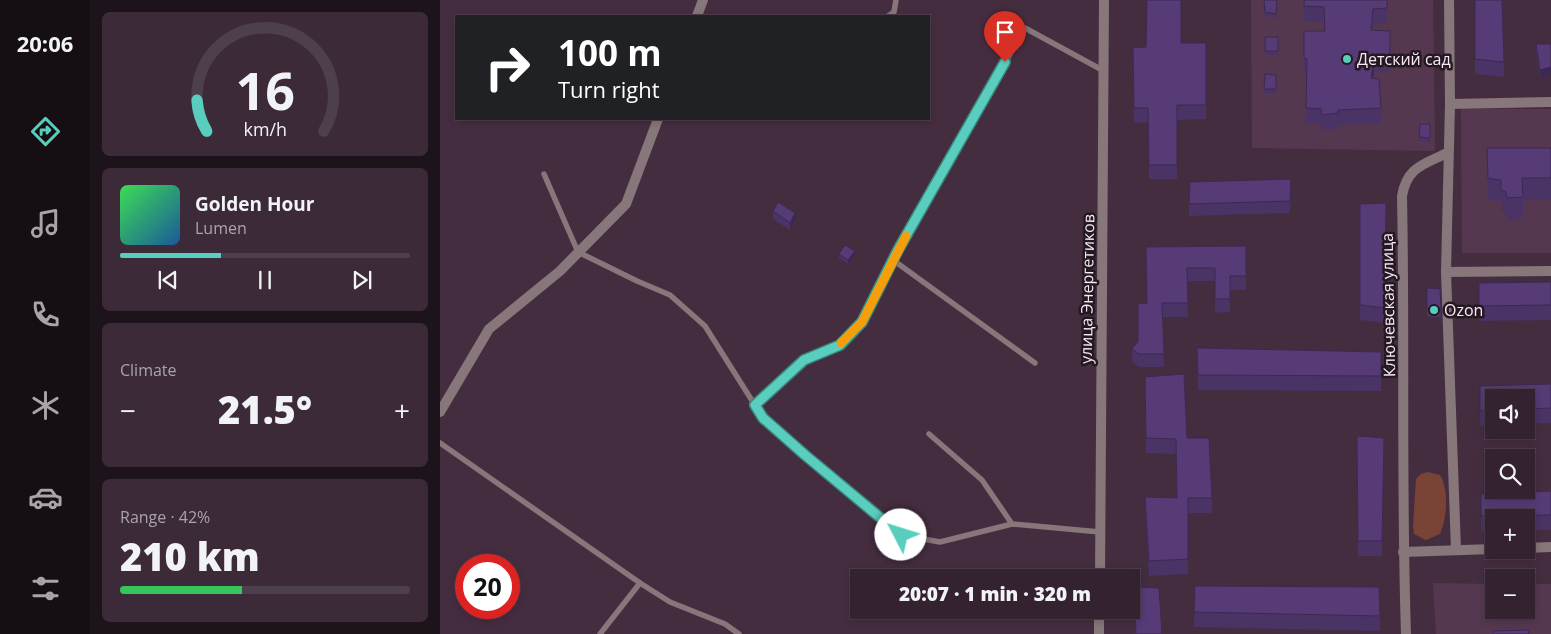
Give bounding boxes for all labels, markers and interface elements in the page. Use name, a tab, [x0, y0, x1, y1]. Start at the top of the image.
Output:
pin	[984, 11, 1026, 62]
icon: arrive	[991, 18, 1019, 46]
text: 20:06	[17, 28, 73, 58]
text: 100 m	[558, 29, 662, 76]
icon: right	[475, 35, 540, 100]
place label: Детский сад	[1357, 48, 1451, 70]
marker: Детский сад	[1341, 53, 1353, 65]
text: 16	[235, 54, 295, 125]
text: Turn right	[558, 74, 660, 104]
icon: directions	[28, 114, 63, 149]
text: km/h	[243, 117, 287, 141]
text: Golden Hour	[195, 191, 314, 217]
icon: music	[28, 206, 63, 241]
street label: улица Энергетиков	[1075, 214, 1099, 364]
text: Lumen	[195, 217, 247, 239]
street label: Ключевская улица	[1376, 233, 1400, 377]
icon: previous	[154, 266, 182, 294]
icon: pause	[251, 266, 279, 294]
icon: next	[348, 266, 376, 294]
icon: phone	[28, 297, 63, 332]
place label: Ozon	[1444, 299, 1483, 321]
marker: Ozon	[1428, 304, 1440, 316]
text: Climate	[120, 359, 177, 381]
text: 21.5°	[218, 383, 312, 435]
icon: climate	[28, 388, 63, 423]
map controls	[1485, 389, 1535, 619]
button: sound	[1485, 389, 1535, 439]
text: −	[120, 391, 136, 429]
text: +	[394, 391, 410, 429]
button: search	[1485, 449, 1535, 499]
icon: car	[28, 480, 63, 515]
text: Range · 42%	[120, 506, 210, 528]
position arrow	[874, 508, 926, 560]
button: +	[1485, 509, 1535, 559]
text: 210 km	[120, 530, 260, 582]
speed limit sign: 20	[455, 554, 520, 619]
button: −	[1485, 569, 1535, 619]
icon: filters	[28, 571, 63, 606]
text: 20:07 · 1 min · 320 m	[899, 581, 1091, 607]

